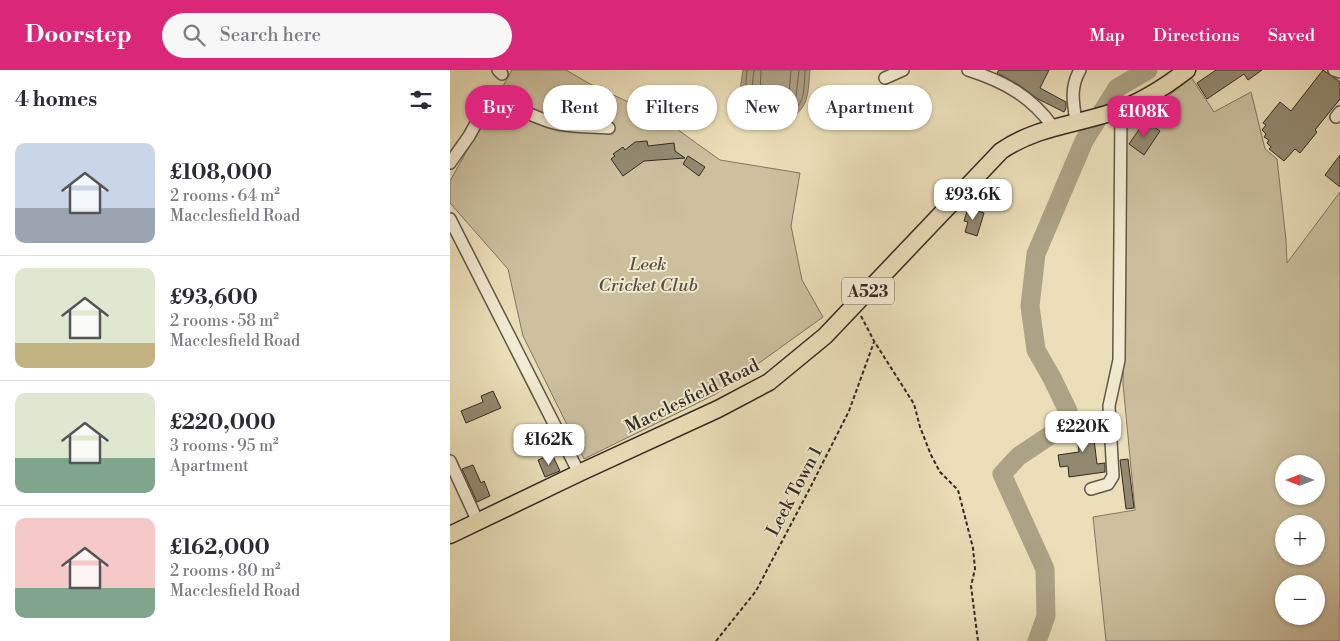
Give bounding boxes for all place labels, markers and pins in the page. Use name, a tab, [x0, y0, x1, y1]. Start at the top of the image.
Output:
pin: £108K	[1109, 96, 1179, 138]
pin: £93.6K	[932, 178, 1014, 221]
pin: £220K	[1048, 410, 1118, 453]
pin: £162K	[514, 424, 584, 466]

